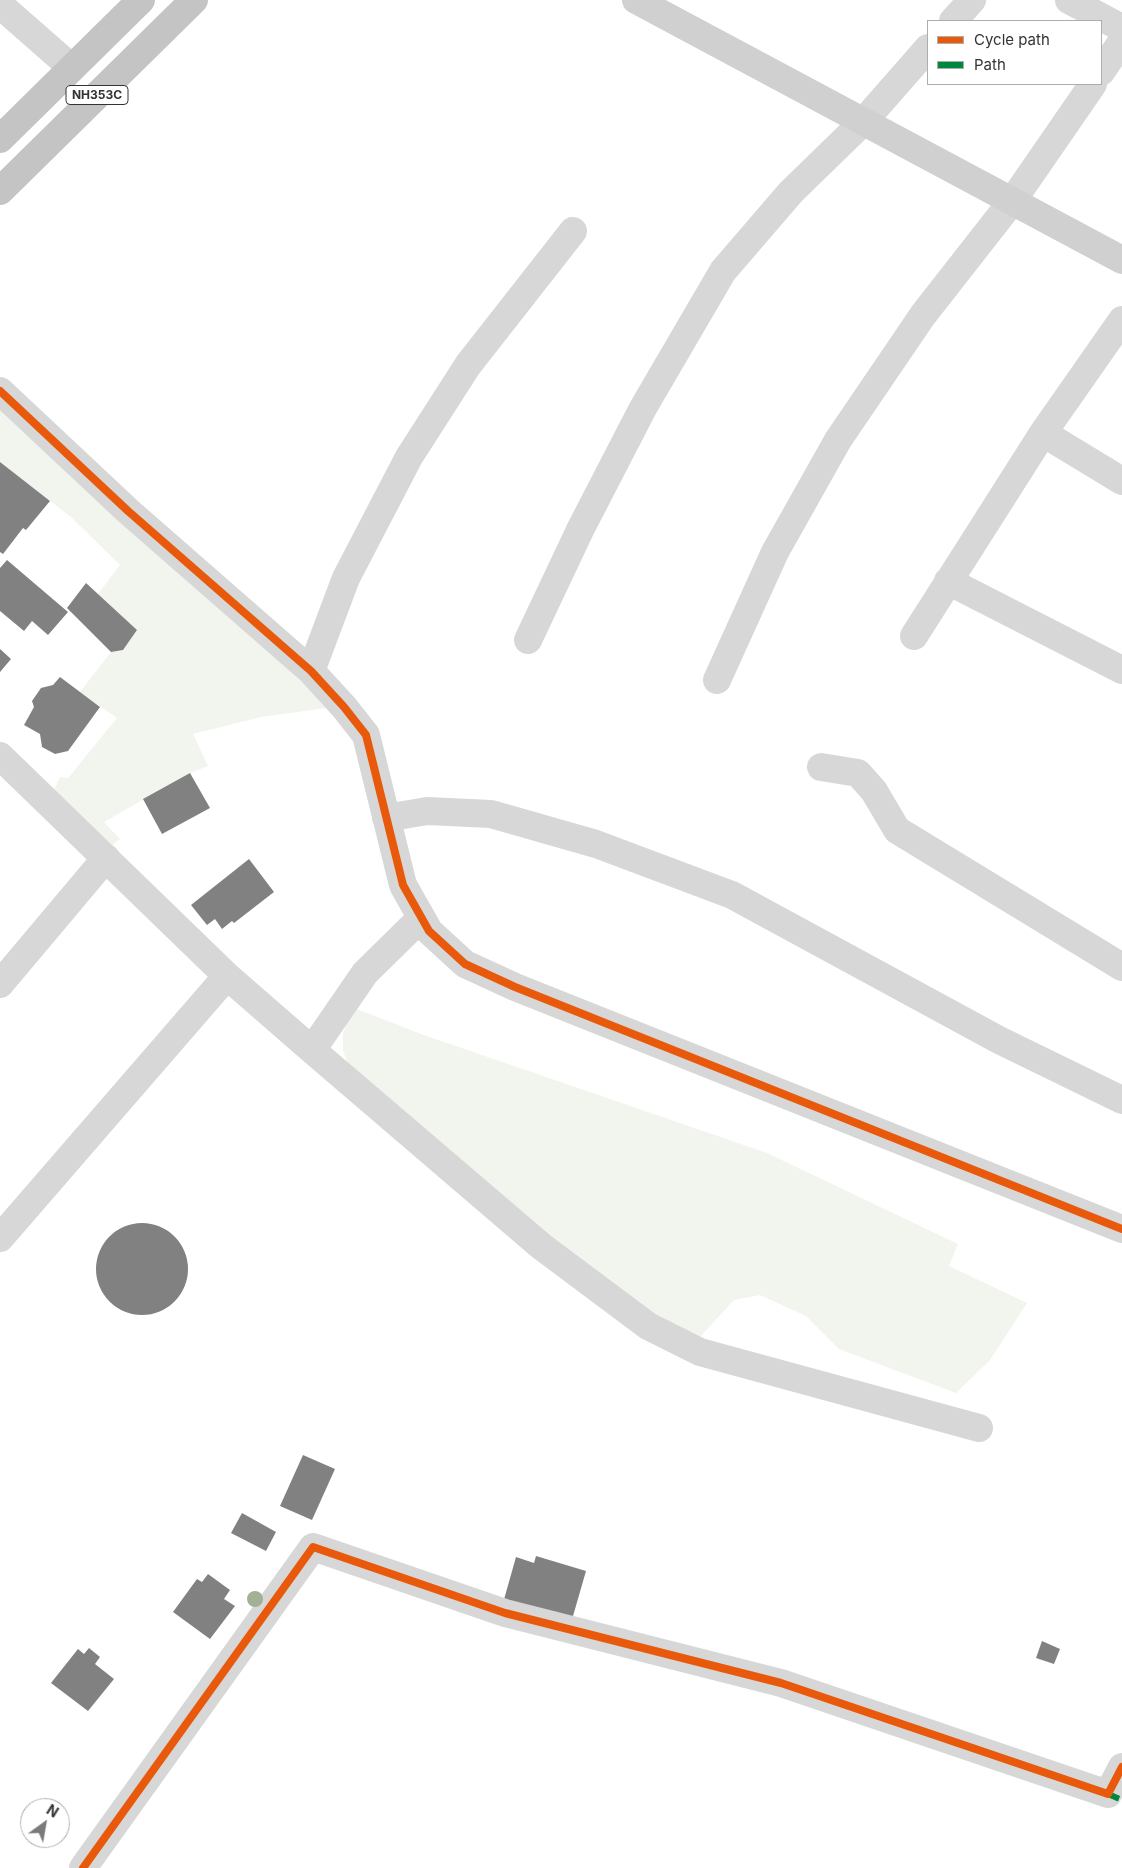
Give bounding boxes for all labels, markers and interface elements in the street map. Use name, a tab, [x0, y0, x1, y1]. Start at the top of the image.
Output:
legend	[927, 20, 1102, 85]
text: Cycle path	[974, 30, 1050, 49]
text: Path	[974, 55, 1006, 74]
road number: NH353C	[66, 86, 128, 104]
north arrow	[20, 1798, 70, 1848]
text: N	[44, 1801, 62, 1821]

